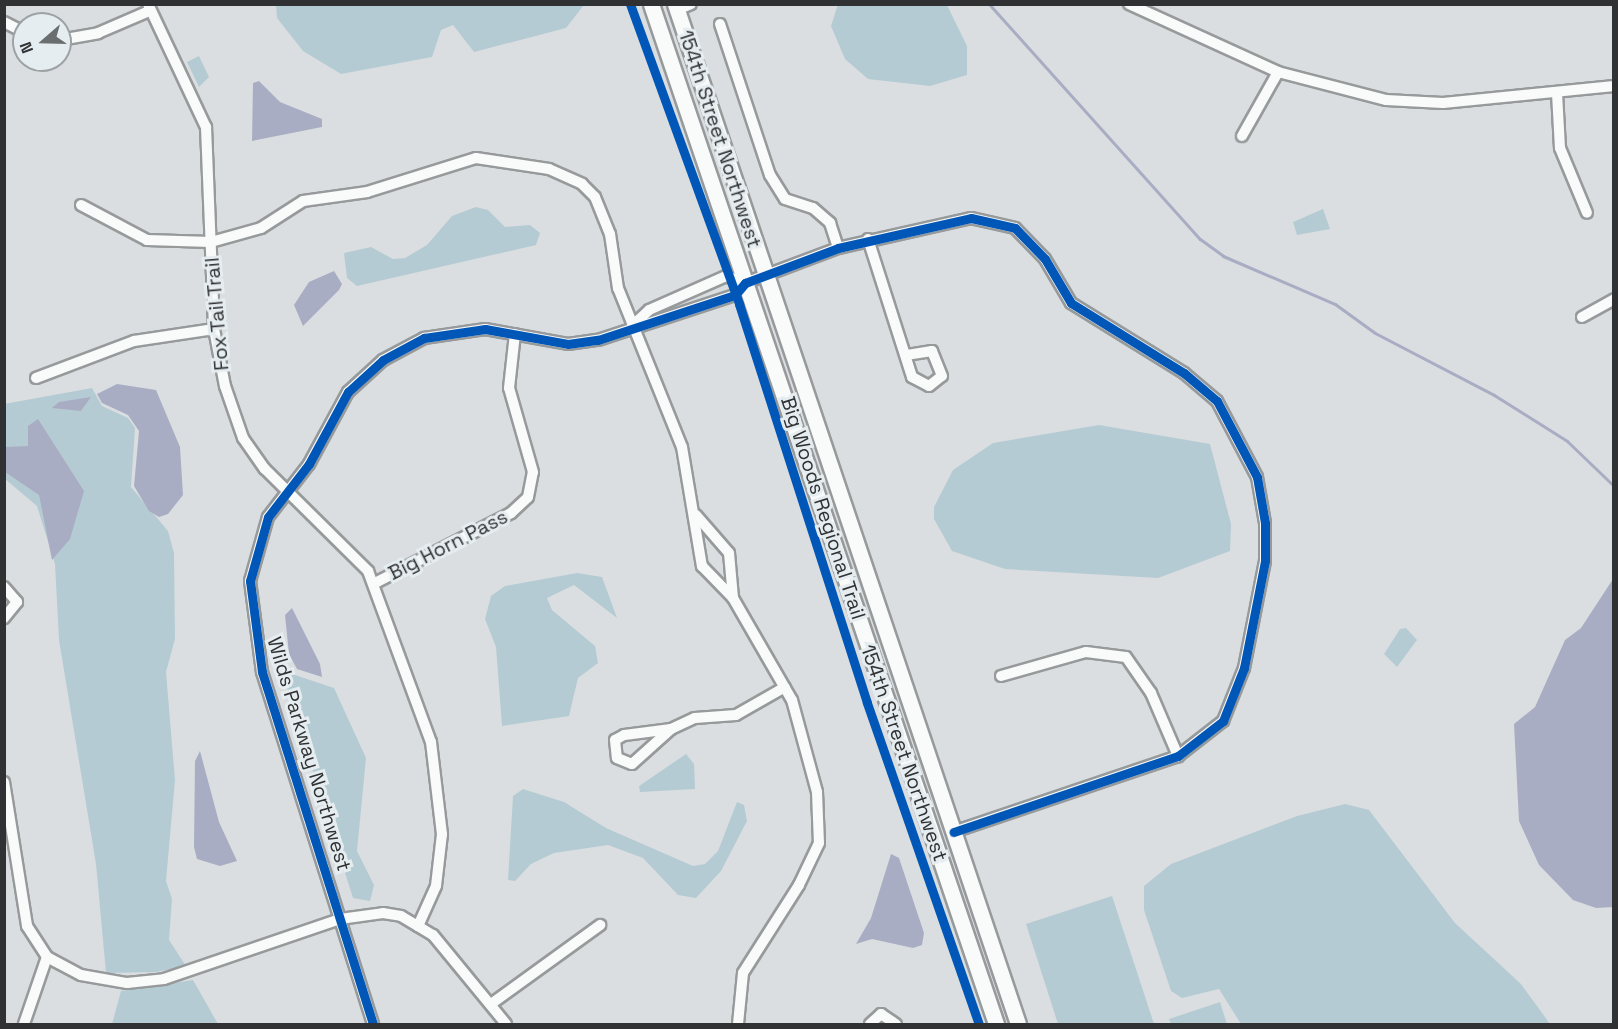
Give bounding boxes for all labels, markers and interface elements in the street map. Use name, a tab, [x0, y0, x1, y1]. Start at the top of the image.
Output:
north arrow	[12, 12, 72, 72]
street label: 154th Street Northwest	[673, 27, 767, 251]
text: N	[15, 39, 38, 56]
street label: Fox Tail Trail	[200, 256, 234, 372]
street label: Big Woods Regional Trail	[775, 393, 871, 623]
street label: Big Horn Pass	[384, 505, 512, 585]
street label: Wilds Parkway Northwest	[262, 634, 356, 874]
street label: 154th Street Northwest	[856, 642, 952, 864]

